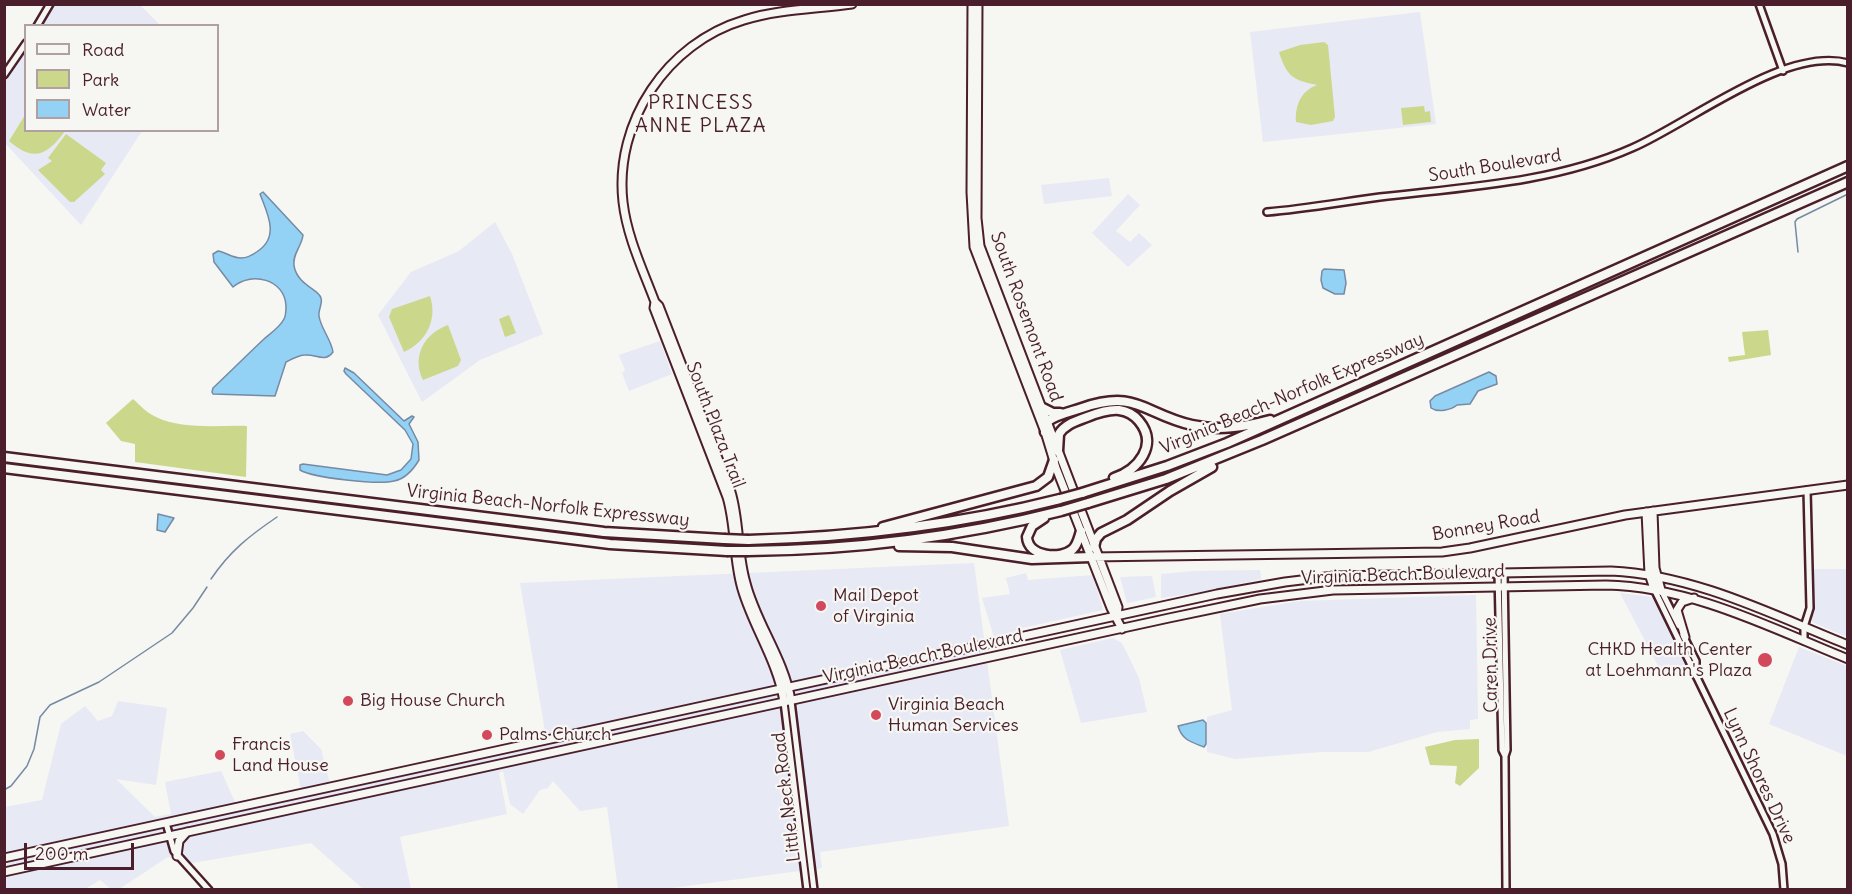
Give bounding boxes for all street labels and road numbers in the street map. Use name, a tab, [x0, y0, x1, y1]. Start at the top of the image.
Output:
street label: South Boulevard	[1427, 145, 1563, 187]
street label: South Rosemont Road	[985, 229, 1067, 405]
street label: Virginia Beach-Norfolk Expressway	[1157, 329, 1427, 459]
street label: South Plaza Trail	[681, 359, 749, 491]
street label: Virginia Beach-Norfolk Expressway	[405, 480, 691, 532]
street label: Bonney Road	[1430, 506, 1542, 546]
street label: Virginia Beach Boulevard	[1301, 561, 1505, 589]
street label: Caren Drive	[1479, 617, 1503, 713]
street label: Virginia Beach Boulevard	[821, 625, 1025, 689]
street label: Lynn Shores Drive	[1718, 705, 1800, 847]
street label: Little Neck Road	[768, 731, 806, 863]

